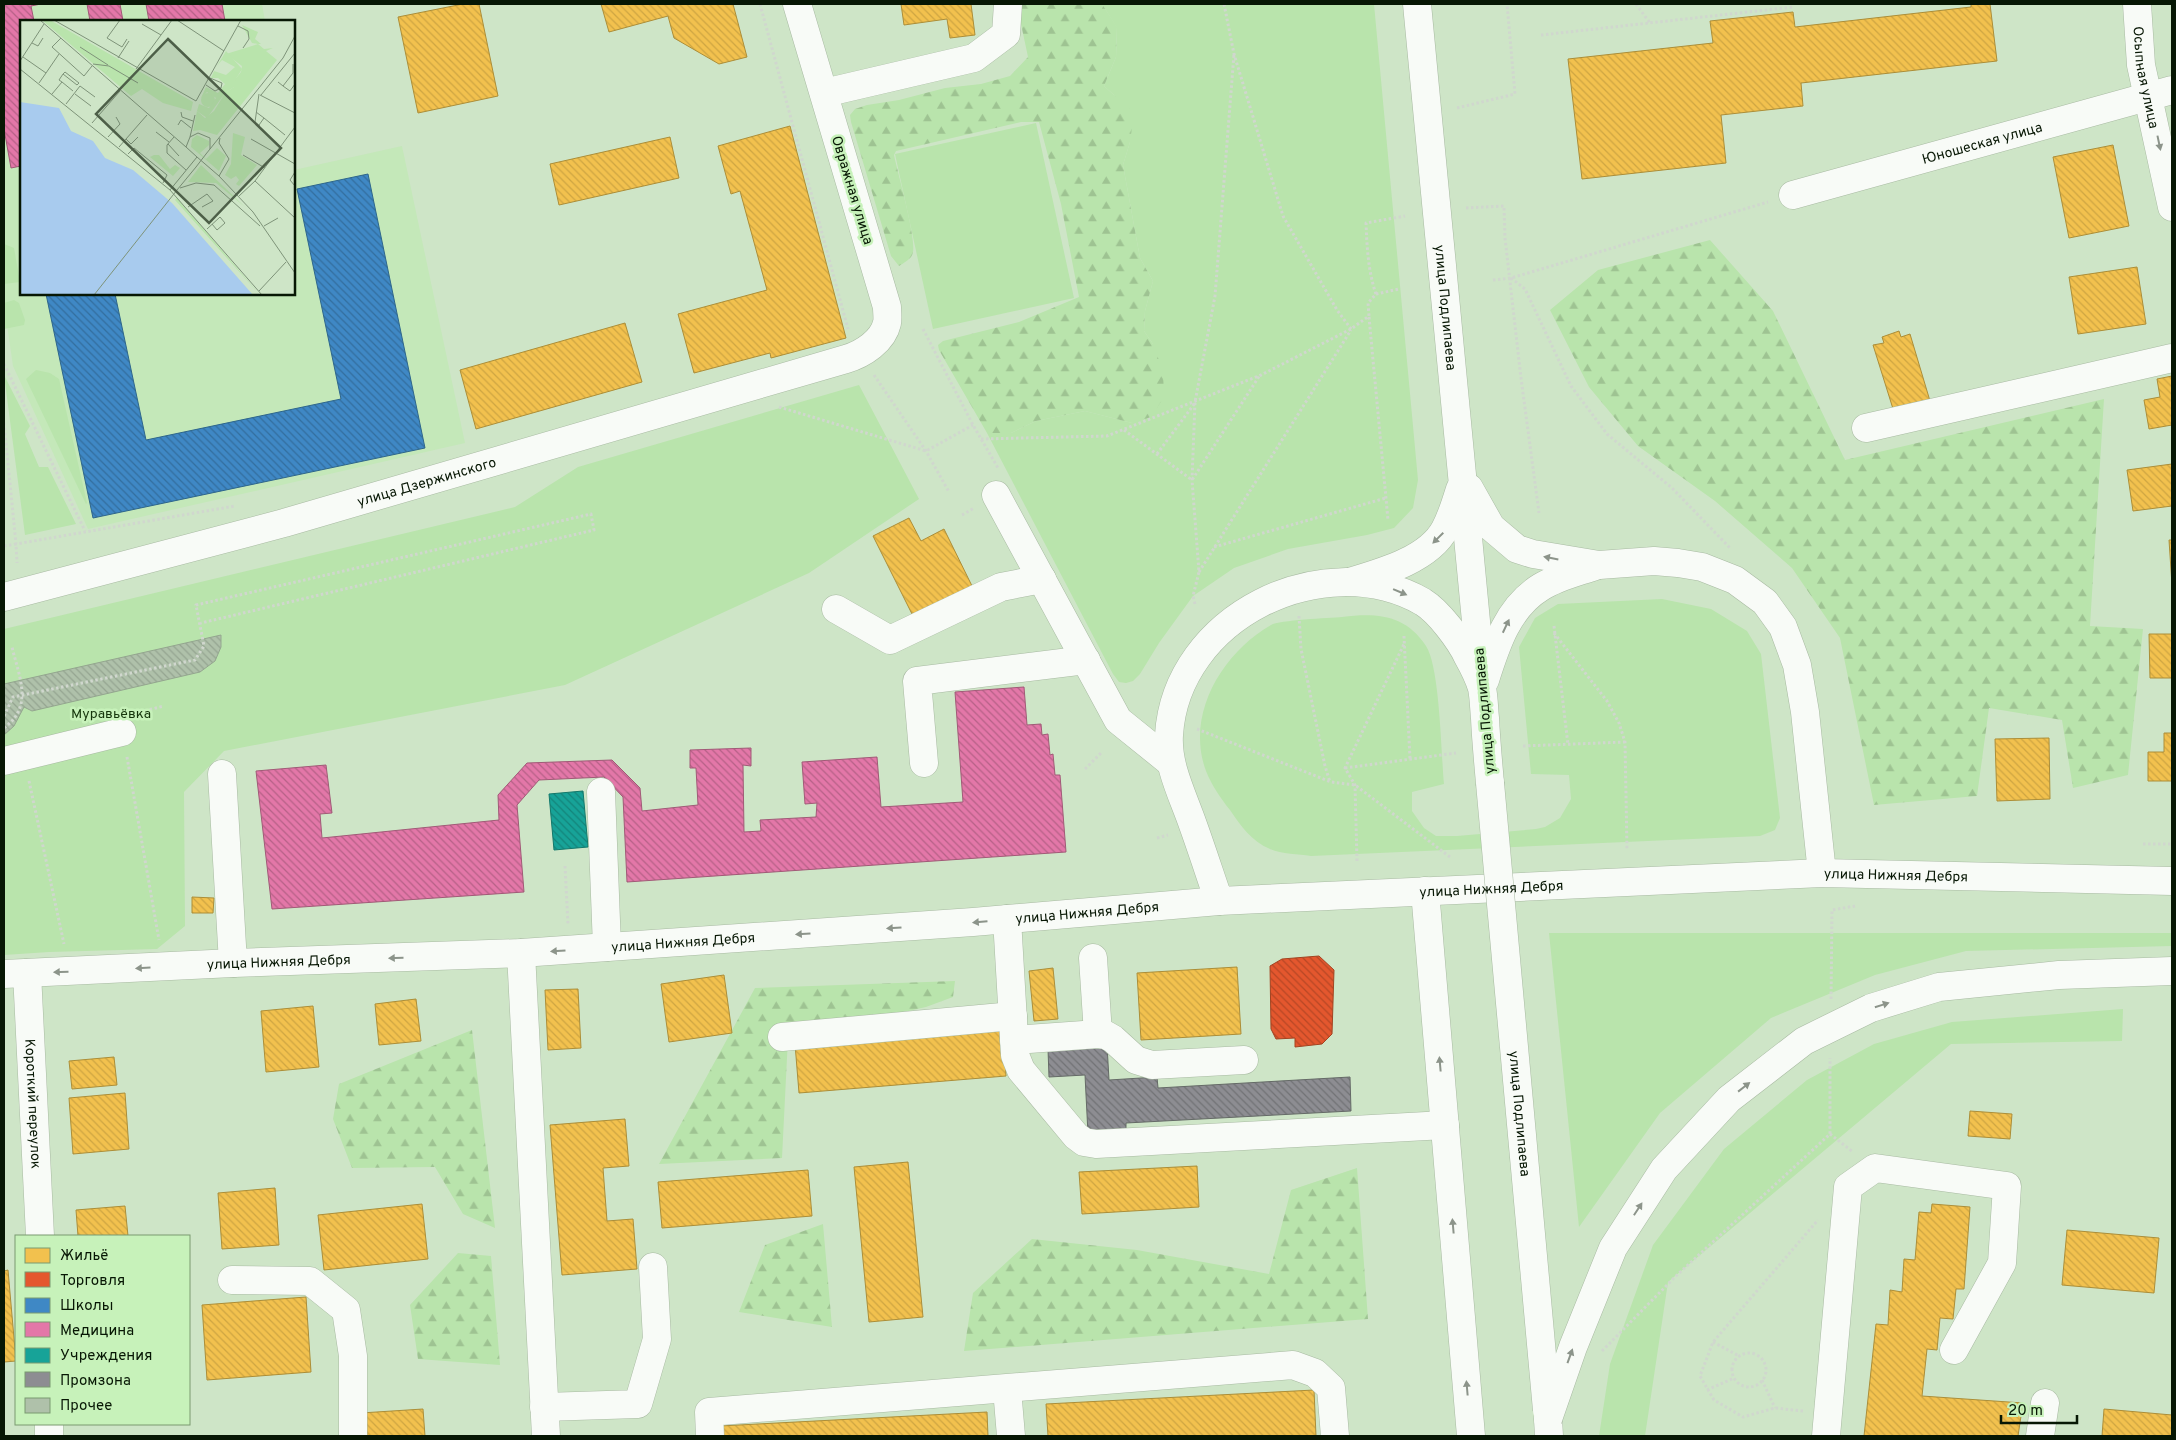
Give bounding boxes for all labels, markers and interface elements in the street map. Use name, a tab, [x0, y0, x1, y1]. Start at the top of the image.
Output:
inset map	[20, 20, 295, 295]
street label: Осыпная улица	[2128, 26, 2162, 130]
street label: Юношеская улица	[1920, 119, 2044, 169]
street label: Овражная улица	[827, 134, 876, 247]
one-way arrow	[2155, 135, 2163, 151]
street label: улица Подлипаева	[1430, 244, 1459, 371]
street label: улица Дзержинского	[355, 455, 498, 511]
one-way arrow	[1432, 531, 1444, 543]
one-way arrow	[1542, 553, 1558, 561]
one-way arrow	[1393, 589, 1407, 597]
one-way arrow	[1501, 619, 1510, 634]
street label: улица Подлипаева	[1472, 647, 1499, 774]
park label: Муравьёвка	[71, 706, 151, 723]
street label: улица Нижняя Дебря	[1824, 866, 1968, 886]
street label: улица Нижняя Дебря	[1419, 878, 1564, 902]
street label: улица Нижняя Дебря	[1015, 899, 1160, 928]
one-way arrow	[972, 918, 988, 926]
one-way arrow	[886, 924, 902, 932]
street label: улица Нижняя Дебря	[611, 930, 756, 957]
one-way arrow	[794, 930, 810, 938]
one-way arrow	[550, 947, 566, 955]
street label: улица Нижняя Дебря	[206, 952, 351, 974]
one-way arrow	[388, 954, 404, 962]
one-way arrow	[135, 964, 151, 972]
one-way arrow	[53, 968, 69, 976]
one-way arrow	[1875, 1000, 1890, 1008]
street label: Короткий переулок	[20, 1038, 44, 1169]
street label: улица Подлипаева	[1504, 1050, 1533, 1177]
one-way arrow	[1435, 1056, 1443, 1072]
one-way arrow	[1737, 1082, 1750, 1093]
one-way arrow	[1633, 1203, 1642, 1216]
one-way arrow	[1449, 1217, 1457, 1233]
legend	[15, 1235, 190, 1425]
text: Жильё	[60, 1247, 108, 1266]
text: Торговля	[60, 1272, 125, 1291]
text: Школы	[60, 1297, 114, 1316]
text: Медицина	[60, 1322, 134, 1341]
text: Учреждения	[60, 1347, 152, 1366]
one-way arrow	[1566, 1348, 1574, 1363]
text: Промзона	[60, 1372, 131, 1391]
one-way arrow	[1463, 1379, 1471, 1395]
scale bar	[2001, 1392, 2077, 1424]
text: Прочее	[60, 1397, 112, 1416]
text: 20 m	[2008, 1402, 2043, 1421]

